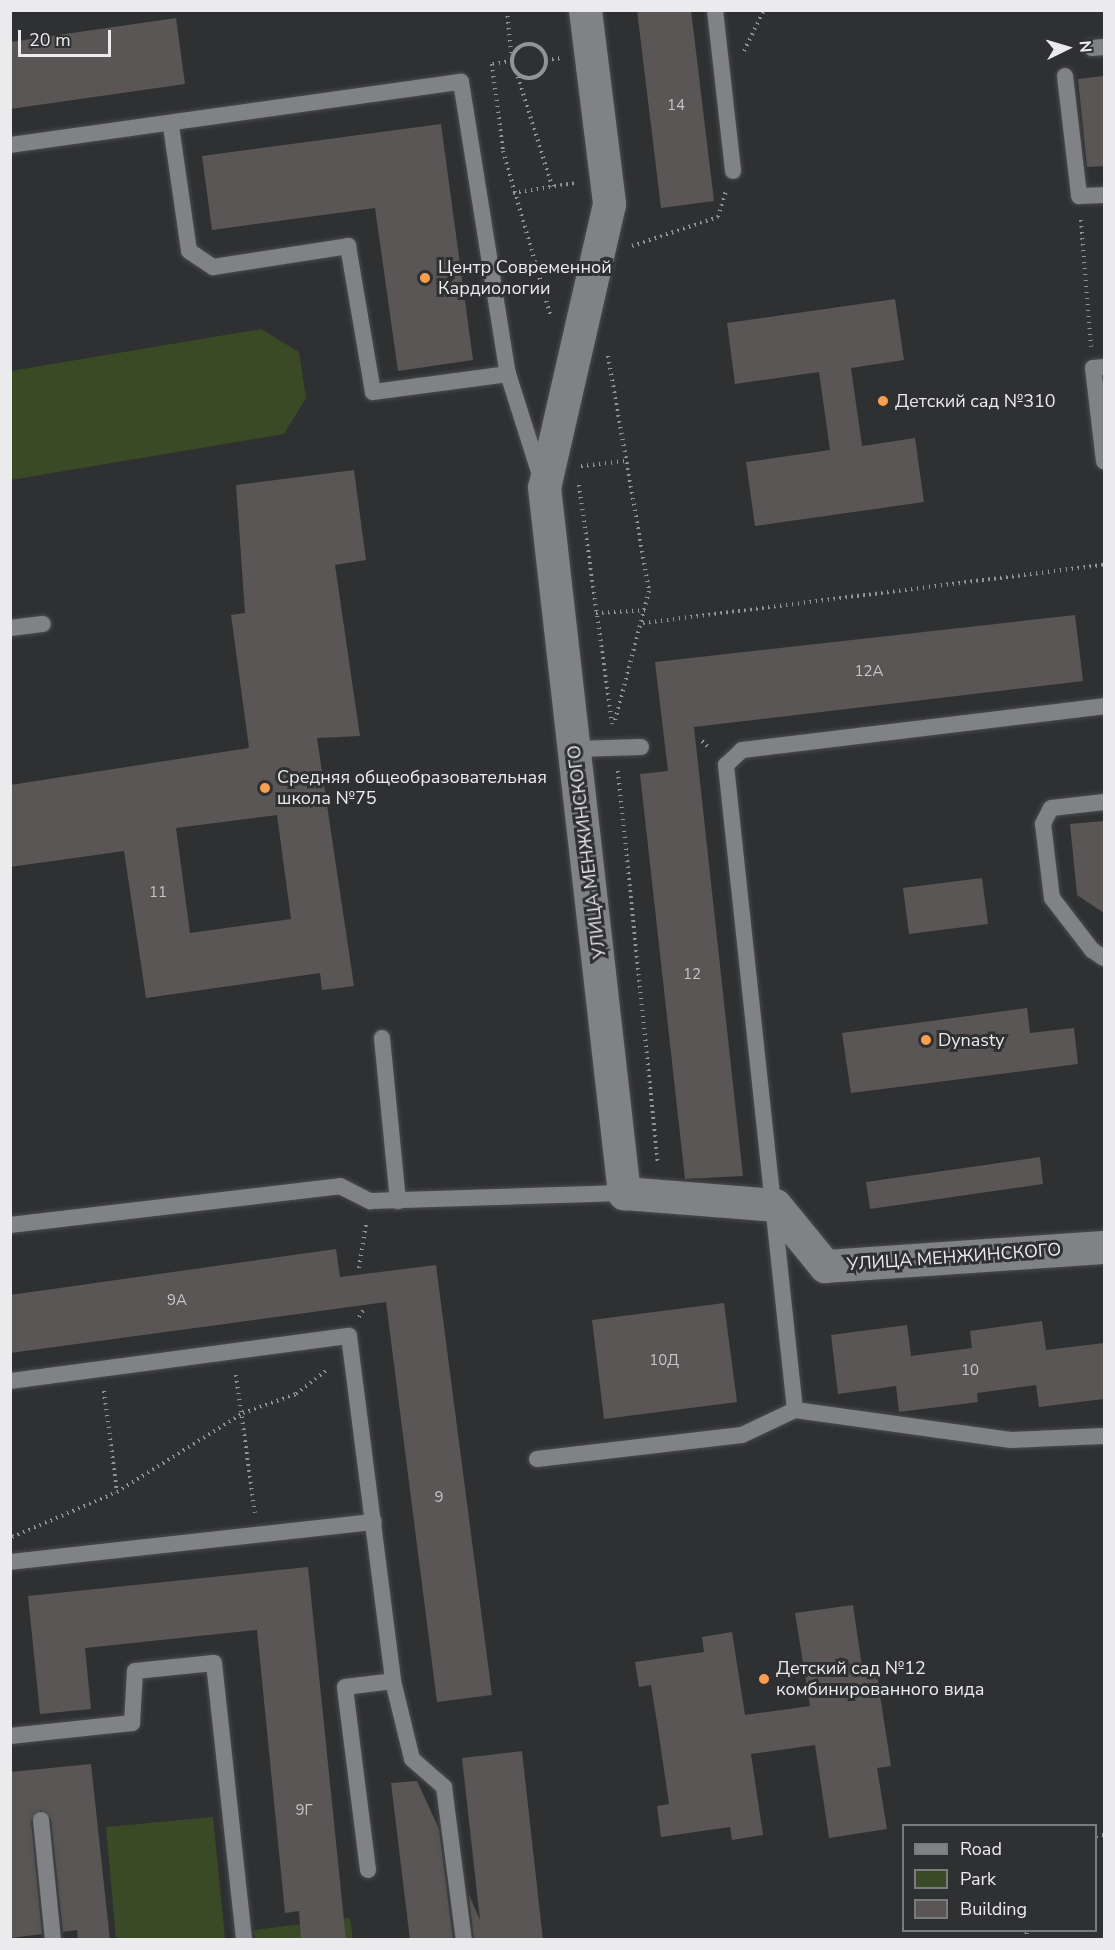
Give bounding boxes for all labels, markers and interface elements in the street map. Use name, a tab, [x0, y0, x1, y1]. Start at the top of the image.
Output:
scale bar	[21, 18, 114, 56]
north arrow	[1037, 18, 1097, 78]
text: 20 m	[29, 28, 71, 52]
text: N	[1073, 40, 1096, 53]
house number: 14	[667, 97, 685, 115]
place label: Центр Современной Кардиологии	[438, 257, 612, 300]
marker: Центр Современной Кардиологии	[416, 269, 434, 287]
place label: Детский сад №310	[895, 390, 1056, 412]
marker: Детский сад №310	[876, 394, 890, 408]
house number: 12А	[855, 663, 883, 681]
street label: УЛИЦА МЕНЖИНСКОГО	[563, 744, 611, 960]
place label: Средняя общеобразовательная школа №75	[277, 767, 547, 810]
marker: Средняя общеобразовательная школа №75	[258, 781, 272, 795]
house number: 11	[149, 884, 167, 902]
house number: 12	[683, 966, 701, 984]
place label: Dynasty	[938, 1029, 1005, 1051]
marker: Dynasty	[919, 1033, 933, 1047]
street label: УЛИЦА МЕНЖИНСКОГО	[846, 1239, 1062, 1275]
house number: 9А	[167, 1292, 187, 1310]
house number: 10Д	[649, 1352, 679, 1370]
house number: 10	[961, 1362, 979, 1380]
house number: 9	[435, 1489, 443, 1507]
place label: Детский сад №12 комбинированного вида	[776, 1658, 984, 1700]
marker: Детский сад №12 комбинированного вида	[757, 1672, 771, 1686]
house number: 9Г	[295, 1802, 313, 1820]
legend	[902, 1824, 1097, 1932]
text: Road	[960, 1837, 1002, 1861]
text: Park	[960, 1867, 996, 1891]
text: Building	[960, 1897, 1027, 1921]

